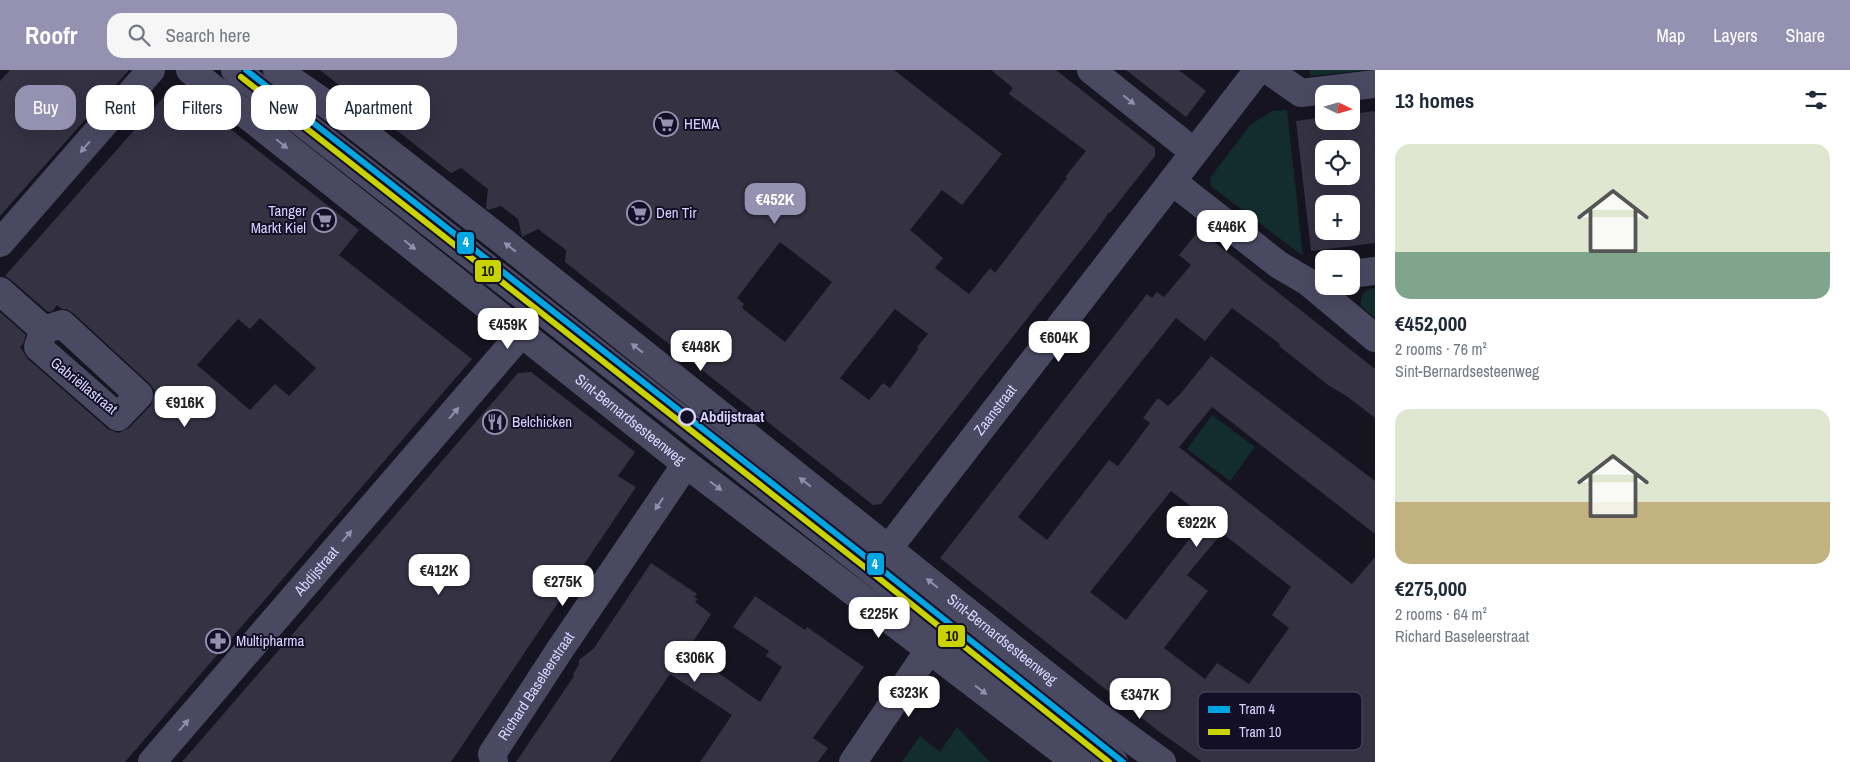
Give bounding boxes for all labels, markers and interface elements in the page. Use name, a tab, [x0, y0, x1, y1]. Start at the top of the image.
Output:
search box	[107, 13, 457, 58]
text: Roofr	[25, 19, 77, 51]
icon: search	[125, 21, 153, 49]
text: Search here	[165, 22, 250, 48]
text: Map	[1657, 23, 1685, 48]
text: Layers	[1713, 23, 1758, 48]
text: Share	[1786, 23, 1825, 48]
chip: Buy	[15, 85, 76, 130]
chip: Rent	[86, 85, 154, 130]
chip: Filters	[164, 85, 241, 130]
chip: New	[251, 85, 316, 130]
chip: Apartment	[326, 85, 430, 130]
north arrow	[1315, 85, 1360, 130]
map controls	[1315, 85, 1360, 295]
text: 13 homes	[1395, 86, 1474, 115]
icon: filters	[1802, 86, 1830, 114]
one-way arrow	[1122, 95, 1135, 106]
supermarket icon: HEMA	[653, 111, 679, 137]
place label: HEMA	[684, 113, 720, 134]
one-way arrow	[276, 139, 289, 150]
button: locate	[1315, 140, 1360, 185]
one-way arrow	[79, 141, 91, 153]
icon: home	[1568, 176, 1658, 266]
pin: €452K	[740, 182, 810, 225]
text: €452K	[756, 188, 794, 210]
button: +	[1315, 195, 1360, 240]
place label: Tanger Markt Kiel	[251, 200, 306, 238]
supermarket icon: Den Tir	[626, 200, 652, 226]
place label: Den Tir	[656, 202, 697, 223]
supermarket icon: Tanger Markt Kiel	[311, 207, 337, 233]
pin: €446K	[1192, 210, 1262, 252]
text: €446K	[1208, 215, 1246, 237]
line badge: 4	[456, 231, 475, 255]
text: 4	[463, 233, 470, 251]
one-way arrow	[403, 240, 416, 251]
one-way arrow	[504, 241, 517, 252]
button: −	[1315, 250, 1360, 295]
line badge: 10	[474, 259, 502, 283]
text: 10	[482, 262, 494, 280]
pin: €459K	[473, 308, 543, 350]
text: €452,000	[1395, 309, 1467, 338]
text: €459K	[489, 313, 527, 335]
pin: €604K	[1024, 320, 1094, 363]
text: €604K	[1040, 326, 1078, 348]
pin: €448K	[666, 330, 736, 372]
text: €448K	[682, 335, 720, 357]
text: 2 rooms · 76 m²	[1395, 338, 1487, 360]
one-way arrow	[630, 343, 644, 353]
street label: Gabriëllastraat	[46, 352, 123, 420]
text: Sint-Bernardsesteenweg	[1395, 360, 1539, 382]
street label: Sint-Bernardsesteenweg	[571, 369, 690, 470]
street label: Zaanstraat	[969, 380, 1022, 439]
pin: €916K	[150, 386, 220, 428]
text: €916K	[166, 391, 204, 413]
one-way arrow	[448, 406, 459, 419]
place label: Abdijstraat	[700, 406, 764, 427]
marker: Abdijstraat	[678, 408, 696, 426]
restaurant icon: Belchicken	[482, 409, 508, 435]
place label: Belchicken	[512, 411, 572, 432]
icon: home	[1568, 441, 1658, 531]
one-way arrow	[799, 476, 812, 487]
one-way arrow	[709, 481, 722, 492]
one-way arrow	[654, 497, 664, 511]
pin: €922K	[1162, 506, 1232, 548]
text: €922K	[1178, 511, 1216, 533]
one-way arrow	[342, 529, 353, 542]
street label: Abdijstraat	[288, 541, 344, 601]
line badge: 4	[866, 552, 885, 576]
pin: €412K	[404, 554, 474, 596]
text: 4	[872, 555, 879, 573]
text: €412K	[420, 559, 458, 581]
pin: €275K	[528, 564, 598, 607]
text: €275K	[544, 570, 582, 592]
text: €275,000	[1395, 574, 1467, 603]
one-way arrow	[926, 578, 939, 589]
street label: Sint-Bernardsesteenweg	[943, 589, 1062, 690]
pin: €225K	[844, 596, 914, 639]
text: €225K	[860, 602, 898, 624]
text: 2 rooms · 64 m²	[1395, 603, 1487, 625]
line badge: 10	[937, 624, 966, 648]
text: Richard Baseleerstraat	[1395, 625, 1529, 647]
street label: Richard Baseleerstraat	[492, 627, 579, 745]
text: 10	[946, 627, 958, 645]
pharmacy icon: Multipharma	[205, 628, 231, 654]
place label: Multipharma	[236, 630, 305, 651]
pin: €306K	[660, 640, 730, 683]
text: €306K	[676, 646, 714, 668]
pin: €323K	[874, 676, 944, 718]
pin: €347K	[1105, 678, 1175, 720]
text: €323K	[890, 681, 928, 703]
text: €347K	[1121, 683, 1159, 705]
one-way arrow	[974, 685, 987, 696]
legend	[1198, 692, 1362, 750]
text: Tram 4	[1239, 700, 1276, 718]
one-way arrow	[178, 719, 189, 731]
text: Tram 10	[1239, 723, 1281, 741]

